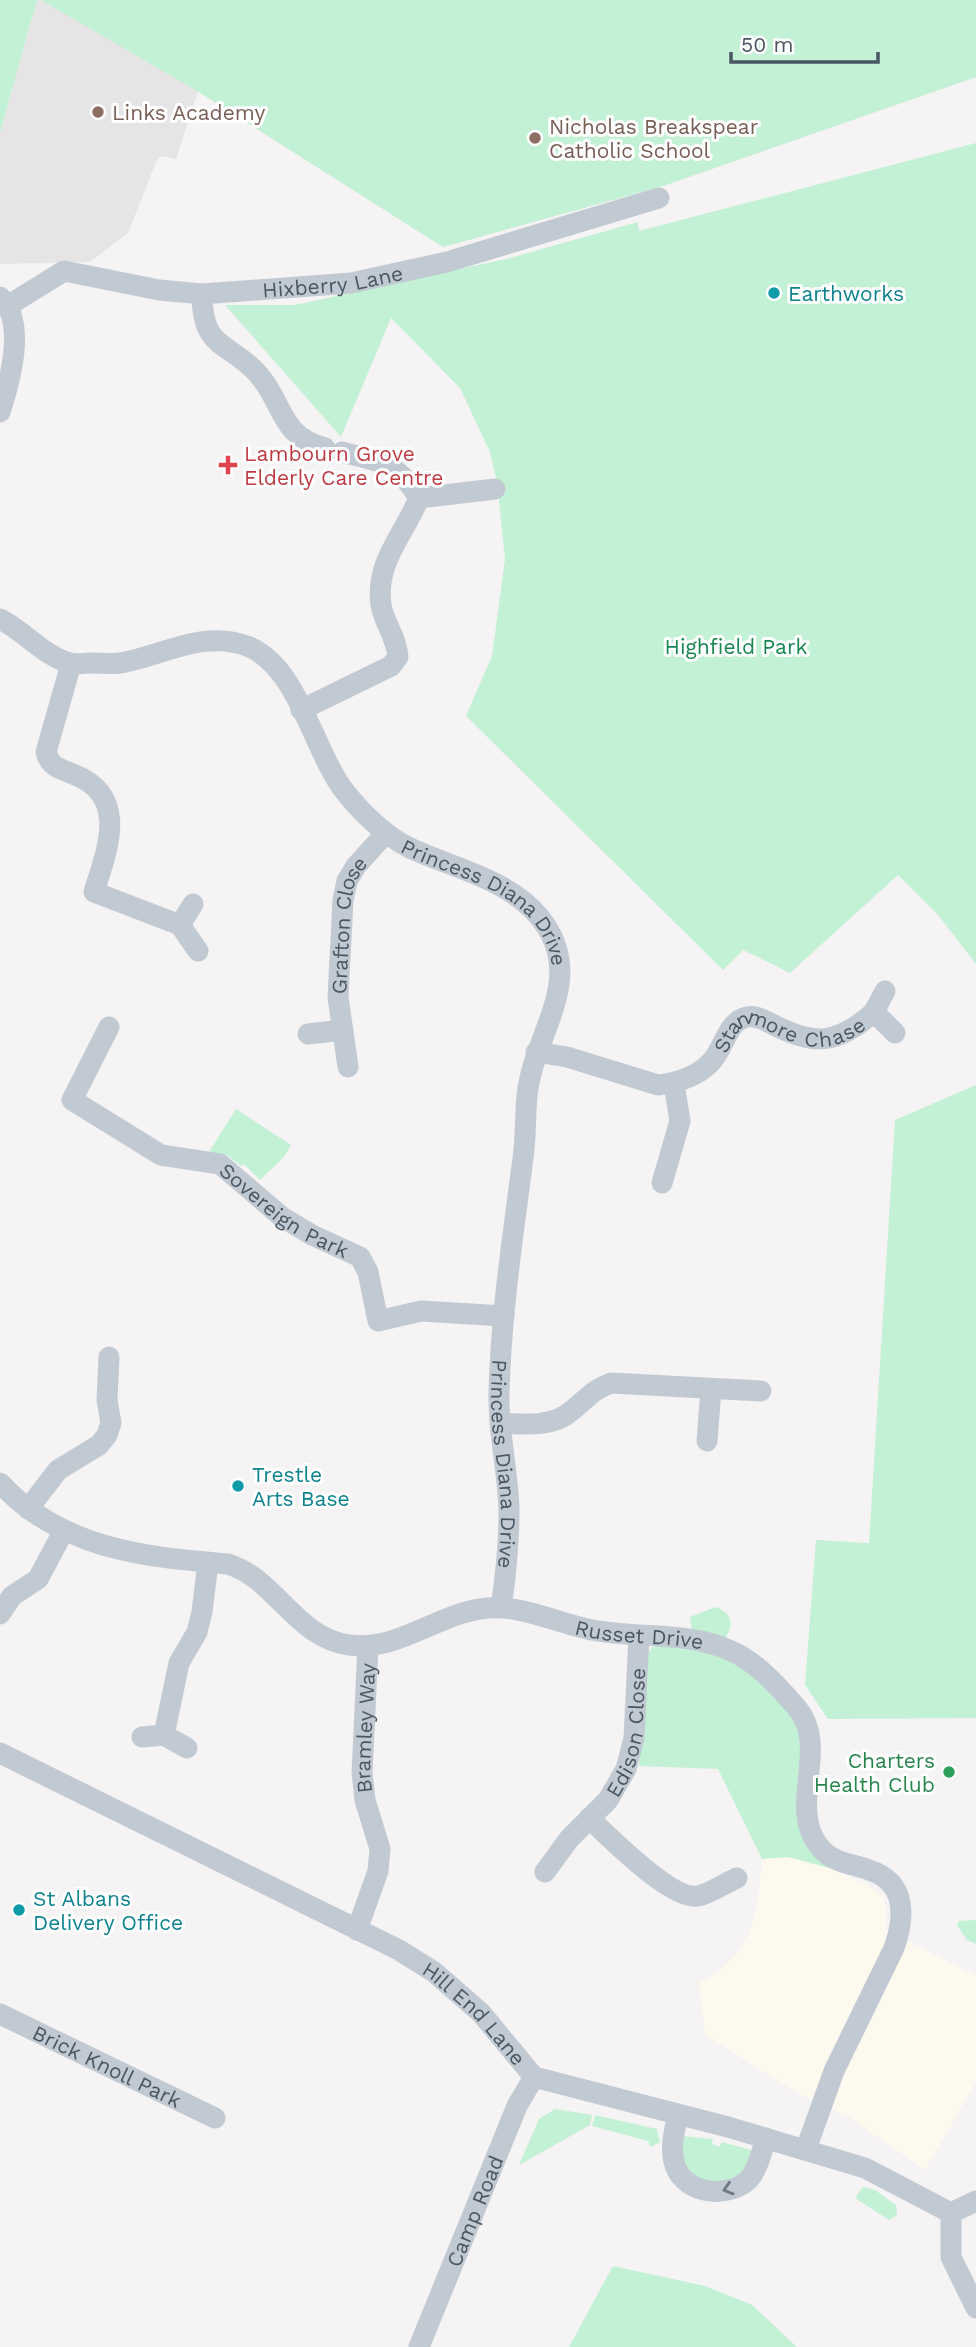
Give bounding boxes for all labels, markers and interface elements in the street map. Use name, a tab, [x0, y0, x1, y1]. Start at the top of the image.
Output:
scale bar	[731, 21, 878, 65]
text: 50 m	[741, 32, 793, 57]
place label: Links Academy	[112, 100, 266, 125]
marker: Links Academy	[90, 104, 106, 120]
place label: Nicholas Breakspear Catholic School	[549, 114, 759, 163]
marker: Nicholas Breakspear Catholic School	[527, 130, 543, 146]
street label: Hixberry Lane	[261, 260, 405, 302]
place label: Earthworks	[788, 281, 904, 306]
marker: Earthworks	[766, 285, 782, 301]
place label: Lambourn Grove Elderly Care Centre	[244, 441, 443, 490]
marker: Lambourn Grove Elderly Care Centre	[218, 455, 238, 475]
park label: Highfield Park	[665, 634, 808, 659]
street label: Princess Diana Drive	[397, 833, 572, 967]
street label: Grafton Close	[326, 850, 372, 995]
street label: Stanmore Chase	[708, 1003, 870, 1057]
street label: Sovereign Park	[215, 1157, 353, 1263]
street label: Princess Diana Drive	[486, 1359, 522, 1570]
place label: Trestle Arts Base	[252, 1462, 350, 1511]
marker: Trestle Arts Base	[230, 1478, 246, 1494]
street label: Russet Drive	[573, 1614, 706, 1654]
street label: Bramley Way	[349, 1662, 380, 1795]
street label: Edison Close	[600, 1667, 650, 1801]
place label: Charters Health Club	[814, 1748, 935, 1797]
marker: Charters Health Club	[941, 1764, 957, 1780]
place label: St Albans Delivery Office	[33, 1886, 183, 1935]
marker: St Albans Delivery Office	[11, 1902, 27, 1918]
street label: Hill End Lane	[418, 1956, 531, 2070]
street label: Brick Knoll Park	[29, 2019, 186, 2112]
street label: Camp Road	[441, 2151, 508, 2270]
one-way arrow	[722, 2180, 734, 2195]

